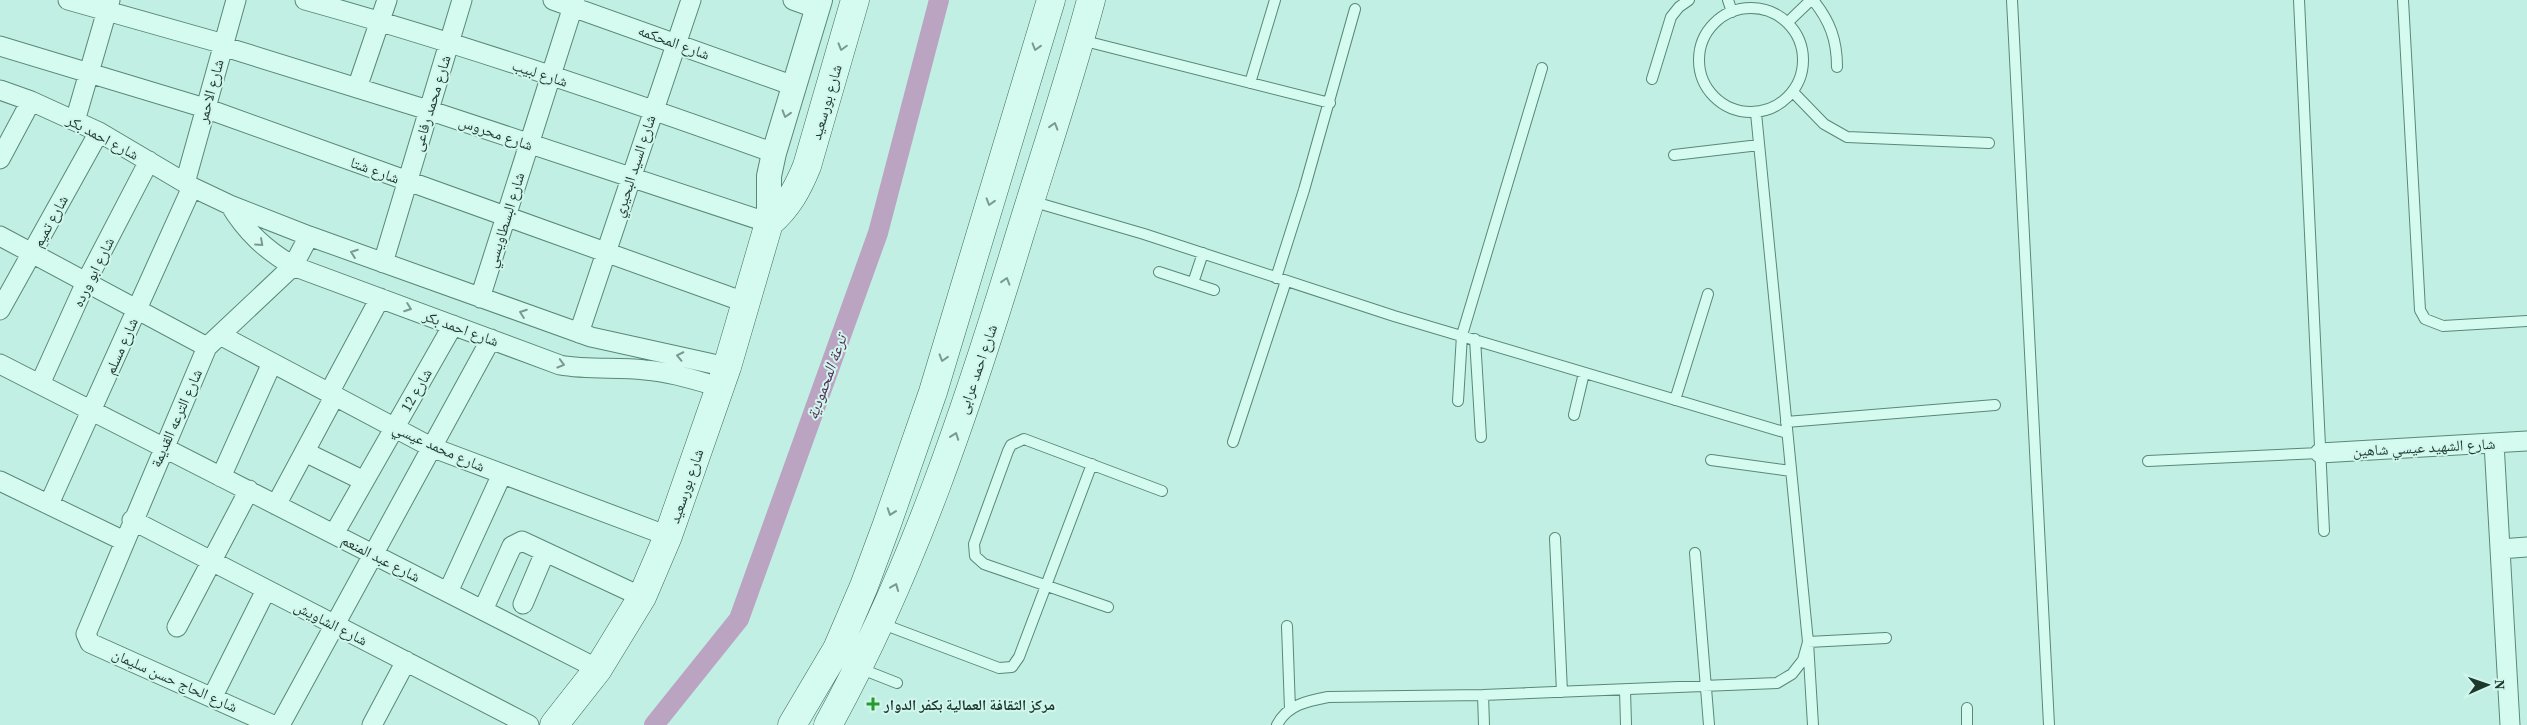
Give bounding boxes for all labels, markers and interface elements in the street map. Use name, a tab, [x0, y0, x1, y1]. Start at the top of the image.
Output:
street label: شارع المحكمه	[635, 19, 713, 65]
one-way arrow	[837, 42, 847, 50]
one-way arrow	[1032, 42, 1042, 50]
street label: شارع محمد رفاعى	[406, 52, 456, 154]
street label: شارع لبيب	[510, 54, 571, 92]
street label: شارع الاحمر	[191, 57, 229, 126]
street label: شارع بورسعيد	[805, 62, 847, 142]
street label: شارع احمد بكر	[62, 109, 143, 165]
one-way arrow	[781, 109, 791, 117]
street label: شارع محروس	[456, 111, 536, 156]
street label: شارع السيد البحيري	[608, 112, 662, 220]
one-way arrow	[1048, 123, 1058, 131]
street label: شارع شتا	[347, 151, 403, 189]
street label: شارع البسطاويسي	[481, 170, 531, 271]
street label: شارع تميم	[27, 191, 73, 251]
one-way arrow	[985, 198, 995, 206]
street label: شارع ابو ورده	[67, 233, 119, 310]
one-way arrow	[255, 237, 264, 246]
one-way arrow	[350, 249, 359, 259]
one-way arrow	[1000, 278, 1010, 286]
one-way arrow	[403, 302, 412, 312]
street label: شارع احمد بكر	[419, 304, 502, 351]
one-way arrow	[520, 309, 528, 319]
street label: شارع مسلم	[99, 314, 143, 378]
street label: شارع احمد عرابى	[952, 321, 1002, 417]
water label: ترعة المحمودية	[800, 328, 853, 423]
one-way arrow	[675, 352, 684, 362]
one-way arrow	[938, 353, 948, 362]
one-way arrow	[556, 359, 564, 369]
street label: شارع 12	[395, 364, 437, 416]
street label: شارع الترعه القديمة	[145, 365, 207, 471]
street label: شارع محمد عيسي	[389, 417, 489, 478]
one-way arrow	[949, 432, 959, 440]
street label: شارع الشهيد عيسي شاهين	[2352, 433, 2496, 463]
street label: شارع بورسعيد	[663, 446, 709, 526]
one-way arrow	[887, 507, 897, 516]
street label: شارع عبد المنعم	[338, 529, 424, 587]
one-way arrow	[888, 583, 899, 592]
street label: شارع الشاويش	[291, 596, 371, 651]
street label: شارع الحاج حسن سليمان	[109, 643, 241, 717]
north arrow	[2462, 660, 2512, 710]
text: N	[2490, 679, 2510, 690]
place label: مركز الثقافة العمالية بكفر الدوار	[883, 694, 1055, 715]
marker: مركز الثقافة العمالية بكفر الدوار	[866, 697, 880, 711]

